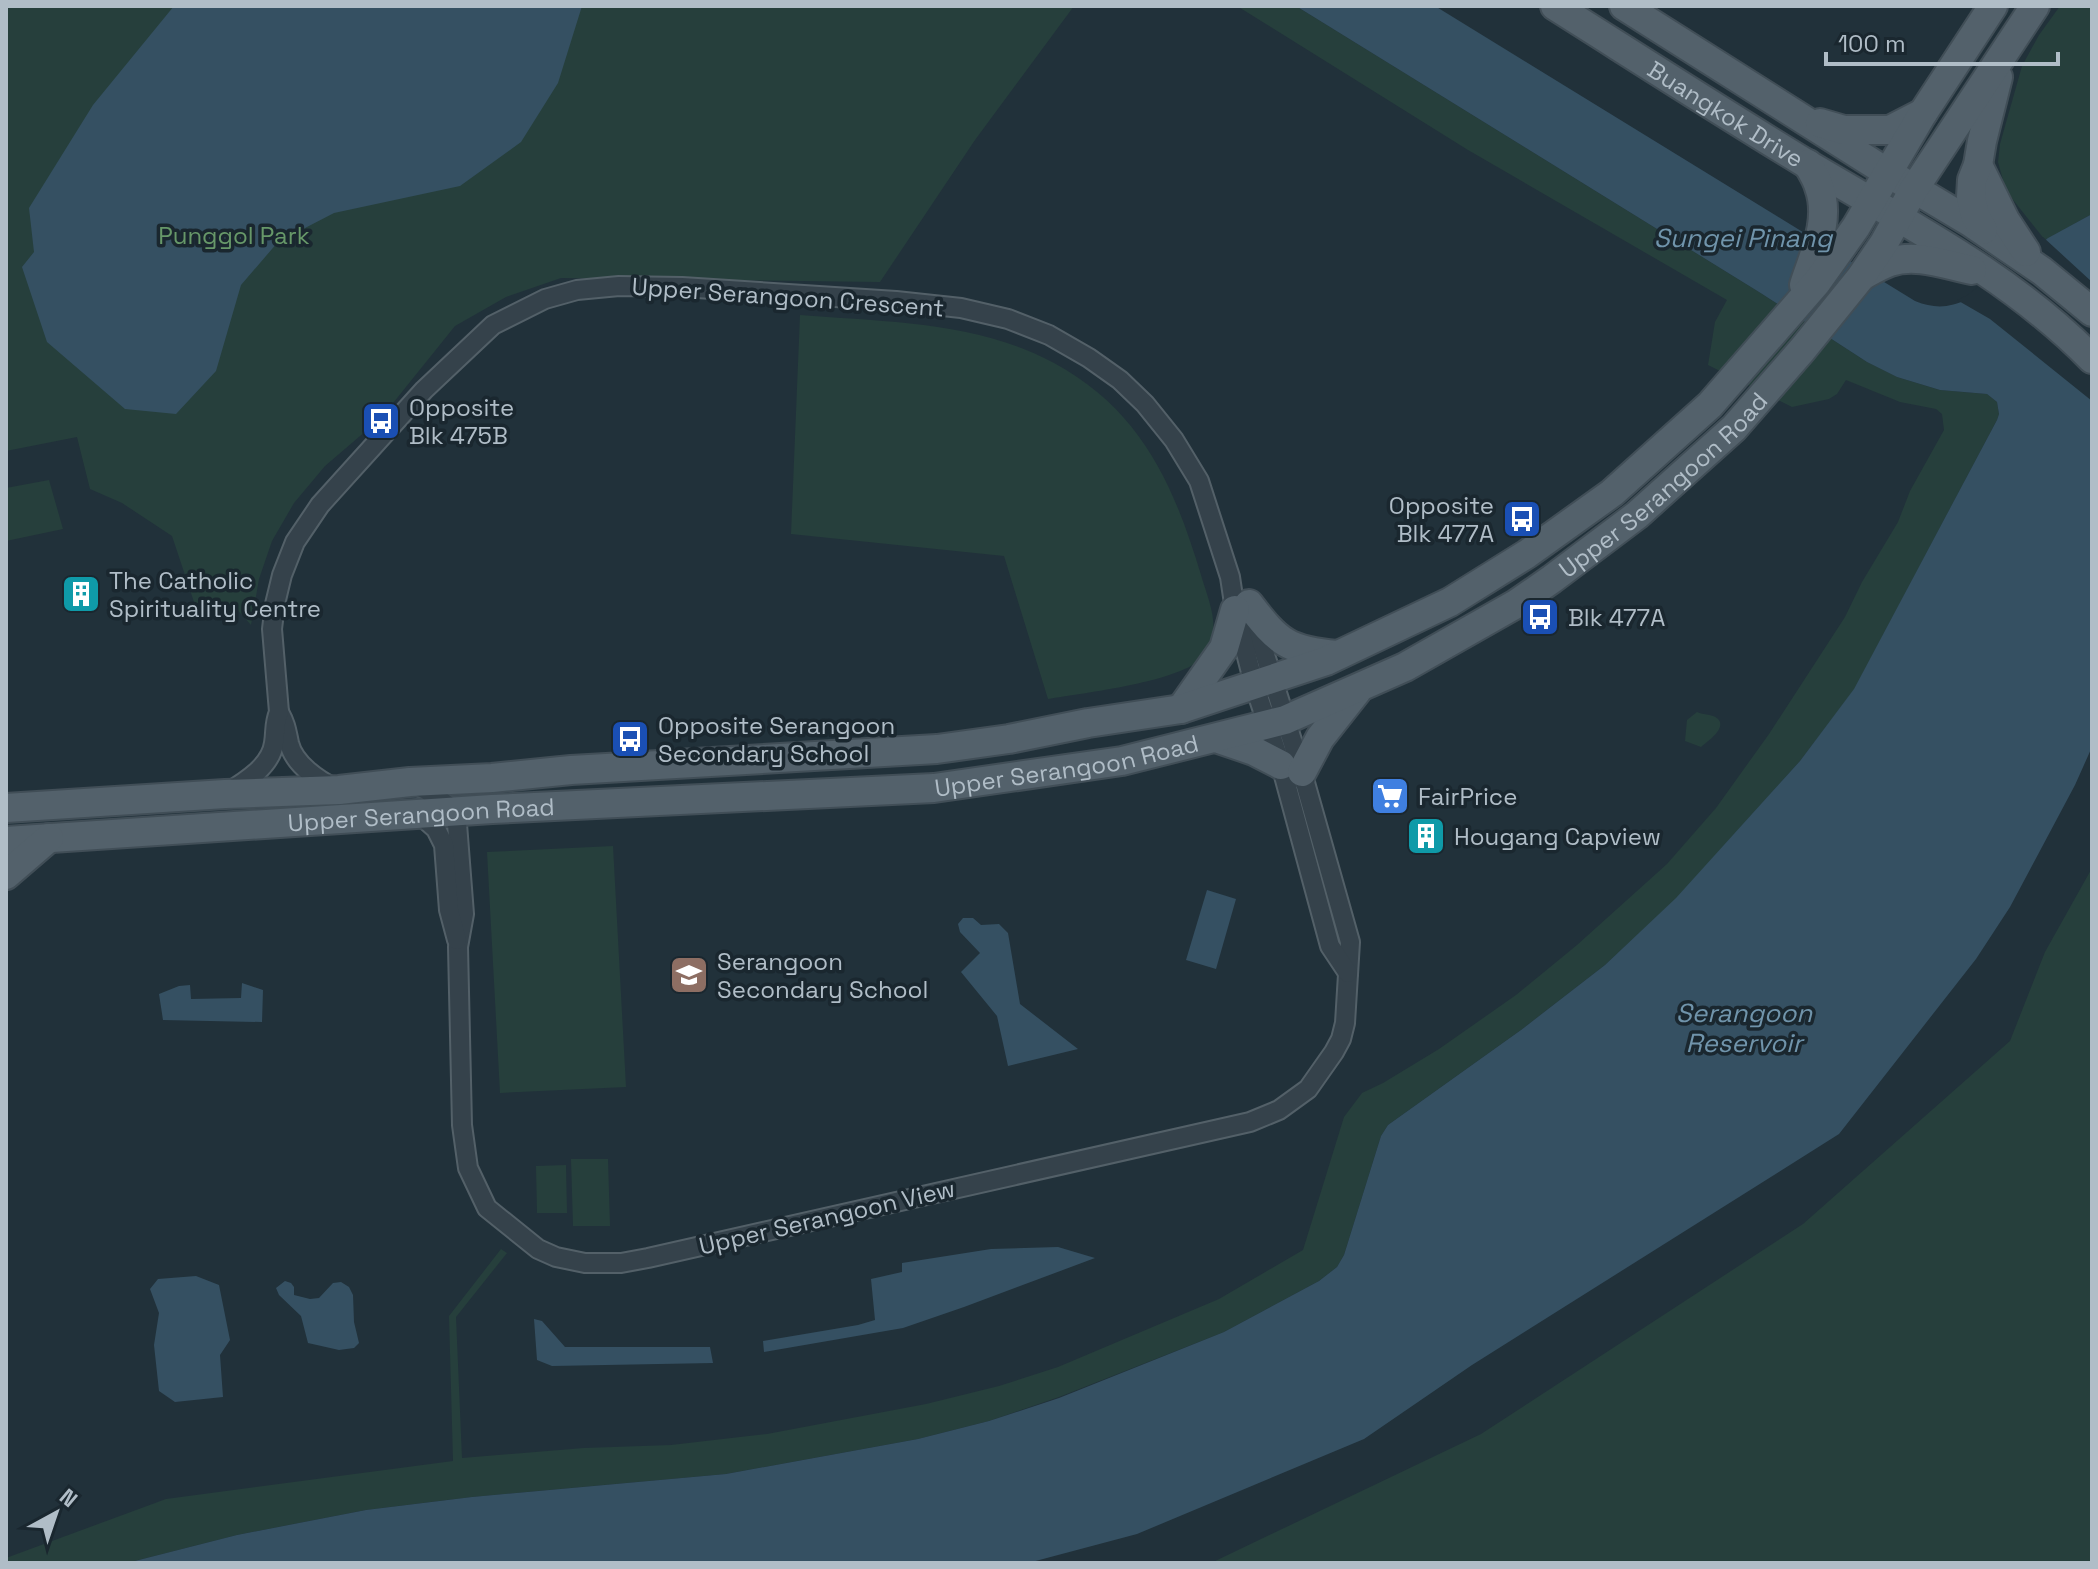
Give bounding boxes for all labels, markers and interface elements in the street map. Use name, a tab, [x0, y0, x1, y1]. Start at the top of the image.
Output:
scale bar	[1826, 16, 2058, 66]
text: 100 m	[1838, 28, 1906, 59]
street label: Buangkok Drive	[1642, 53, 1810, 174]
park label: Punggol Park	[158, 220, 310, 251]
water label: Sungei Pinang	[1654, 221, 1834, 255]
street label: Upper Serangoon Crescent	[631, 271, 945, 323]
street label: Upper Serangoon Road	[1552, 386, 1774, 584]
place label: Opposite Blk 475B	[409, 392, 514, 451]
bus stop icon: Opposite Blk 475B	[360, 400, 402, 442]
place label: Opposite Blk 477A	[1389, 490, 1494, 549]
bus stop icon: Opposite Blk 477A	[1501, 498, 1543, 540]
place label: The Catholic Spirituality Centre	[109, 565, 321, 624]
building icon: The Catholic Spirituality Centre	[60, 573, 102, 615]
bus stop icon: Blk 477A	[1519, 596, 1561, 638]
place label: Blk 477A	[1568, 602, 1665, 633]
place label: Opposite Serangoon Secondary School	[658, 710, 895, 769]
bus stop icon: Opposite Serangoon Secondary School	[609, 718, 651, 760]
street label: Upper Serangoon Road	[933, 727, 1202, 803]
supermarket icon: FairPrice	[1369, 775, 1411, 817]
place label: FairPrice	[1418, 781, 1517, 812]
street label: Upper Serangoon Road	[287, 791, 555, 838]
building icon: Hougang Capview	[1405, 815, 1447, 857]
place label: Hougang Capview	[1454, 821, 1661, 852]
place label: Serangoon Secondary School	[717, 946, 928, 1005]
school or university icon: Serangoon Secondary School	[668, 954, 710, 996]
water label: Serangoon Reservoir	[1676, 996, 1813, 1060]
street label: Upper Serangoon View	[696, 1172, 958, 1262]
north arrow	[16, 1473, 96, 1553]
text: N	[54, 1482, 84, 1513]

